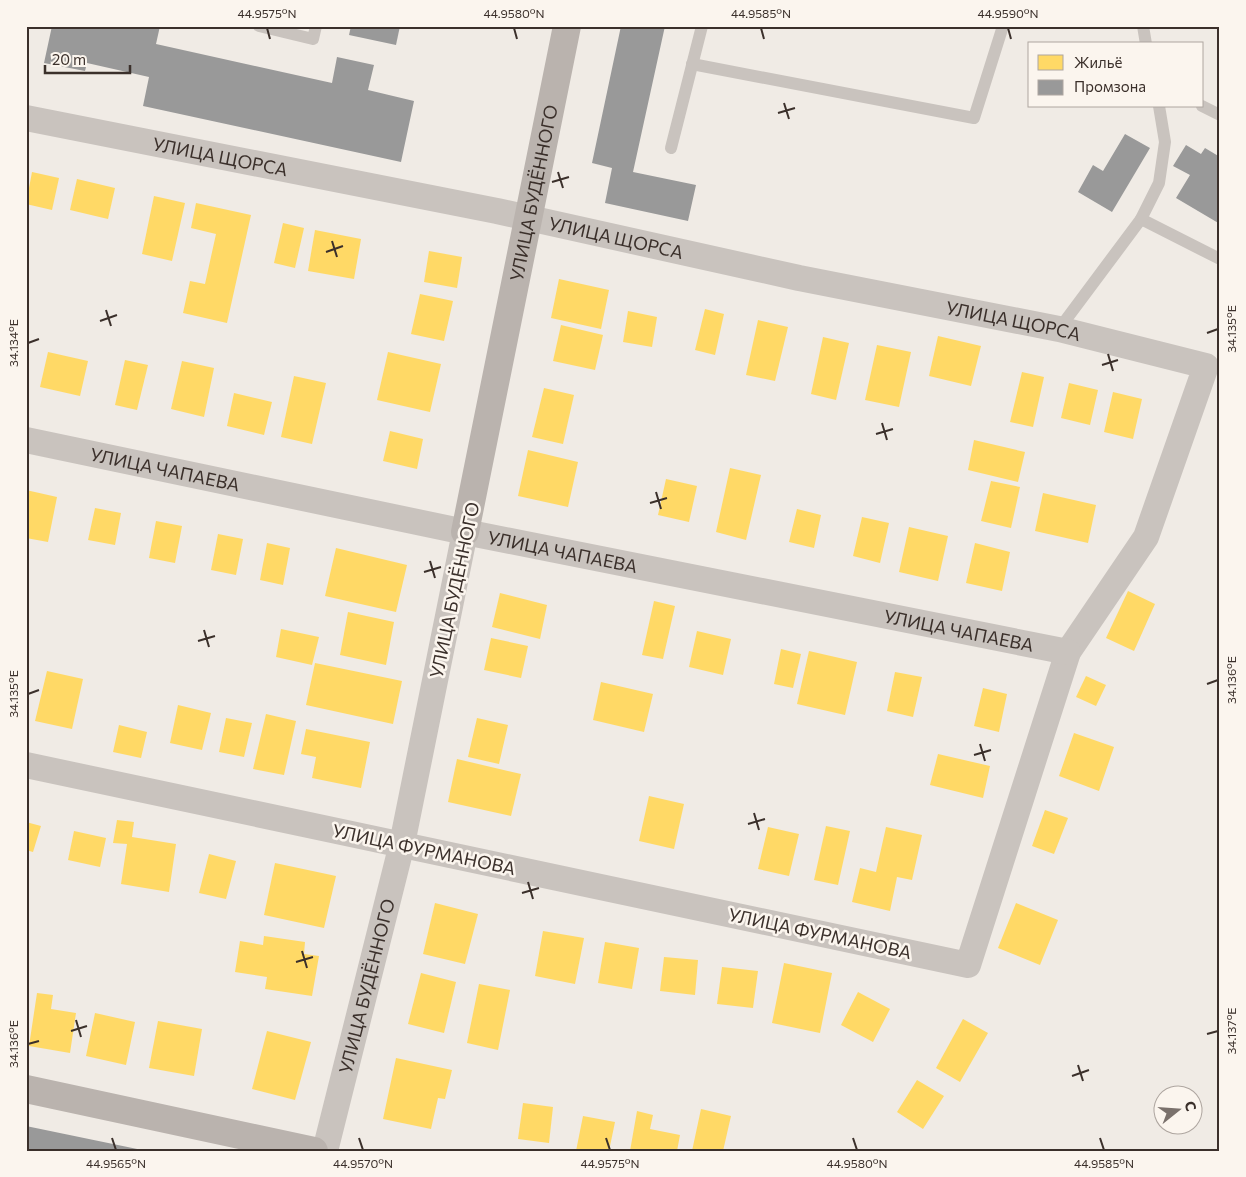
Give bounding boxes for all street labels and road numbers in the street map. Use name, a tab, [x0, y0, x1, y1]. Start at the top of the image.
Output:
street label: УЛИЦА БУДЁННОГО	[505, 103, 562, 283]
street label: УЛИЦА ЩОРСА	[151, 132, 290, 180]
street label: УЛИЦА ЩОРСА	[547, 212, 685, 263]
street label: УЛИЦА ЩОРСА	[944, 296, 1083, 345]
street label: УЛИЦА ЧАПАЕВА	[88, 443, 242, 496]
street label: УЛИЦА БУДЁННОГО	[425, 500, 483, 680]
street label: УЛИЦА ЧАПАЕВА	[486, 526, 639, 577]
street label: УЛИЦА ЧАПАЕВА	[882, 605, 1036, 656]
street label: УЛИЦА ФУРМАНОВА	[330, 819, 518, 879]
street label: УЛИЦА БУДЁННОГО	[334, 896, 399, 1076]
street label: УЛИЦА ФУРМАНОВА	[726, 903, 914, 963]

